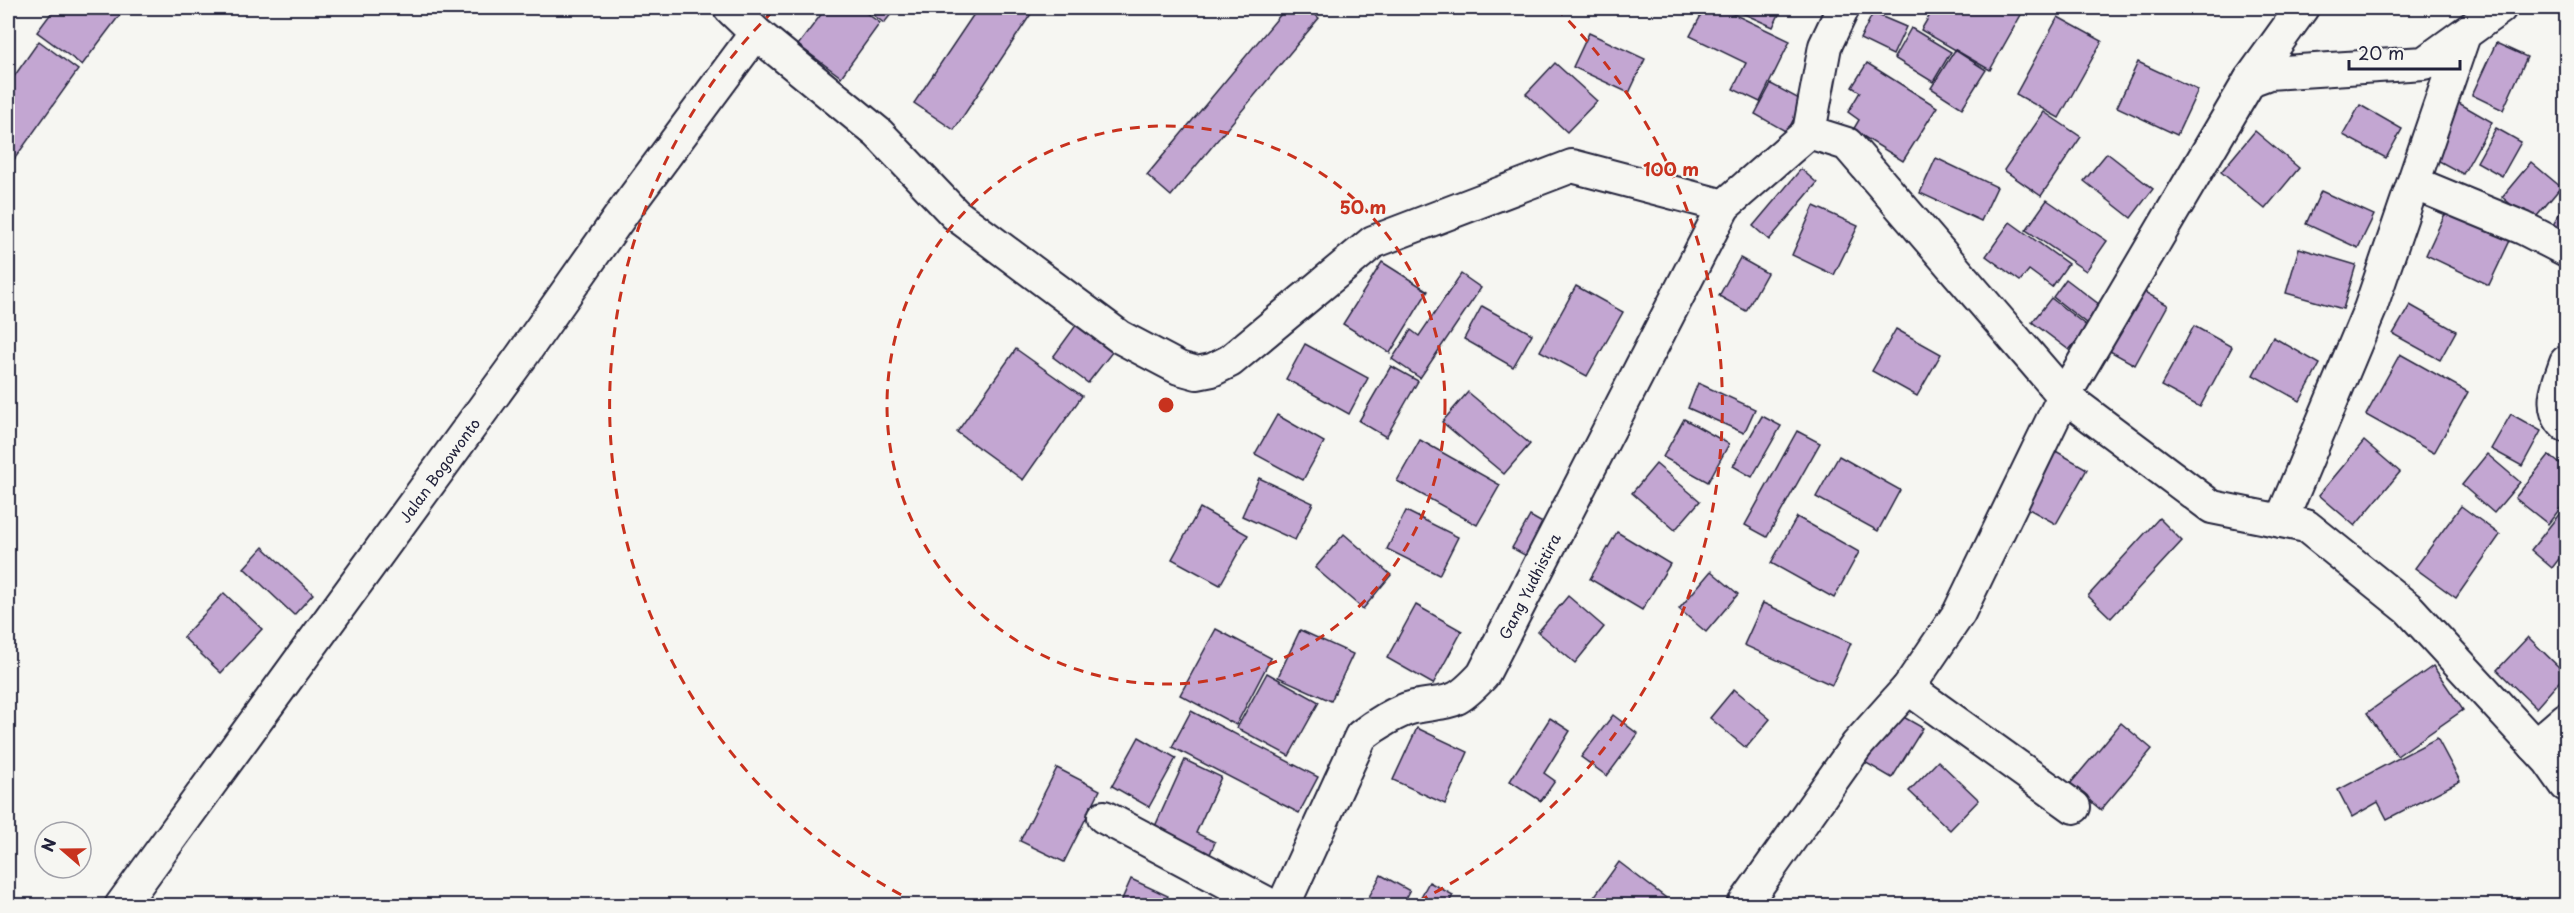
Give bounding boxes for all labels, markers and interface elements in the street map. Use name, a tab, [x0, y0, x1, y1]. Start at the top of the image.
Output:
scale bar	[2349, 33, 2460, 71]
text: 20 m	[2358, 39, 2404, 66]
text: 100 m	[1643, 155, 1699, 182]
text: 50 m	[1340, 193, 1386, 220]
centre of rings	[1156, 395, 1176, 415]
street label: Jalan Bogowonto	[393, 413, 485, 527]
street label: Gang Yudhistira	[1492, 528, 1566, 643]
north arrow	[33, 820, 93, 880]
text: N	[35, 834, 61, 855]

